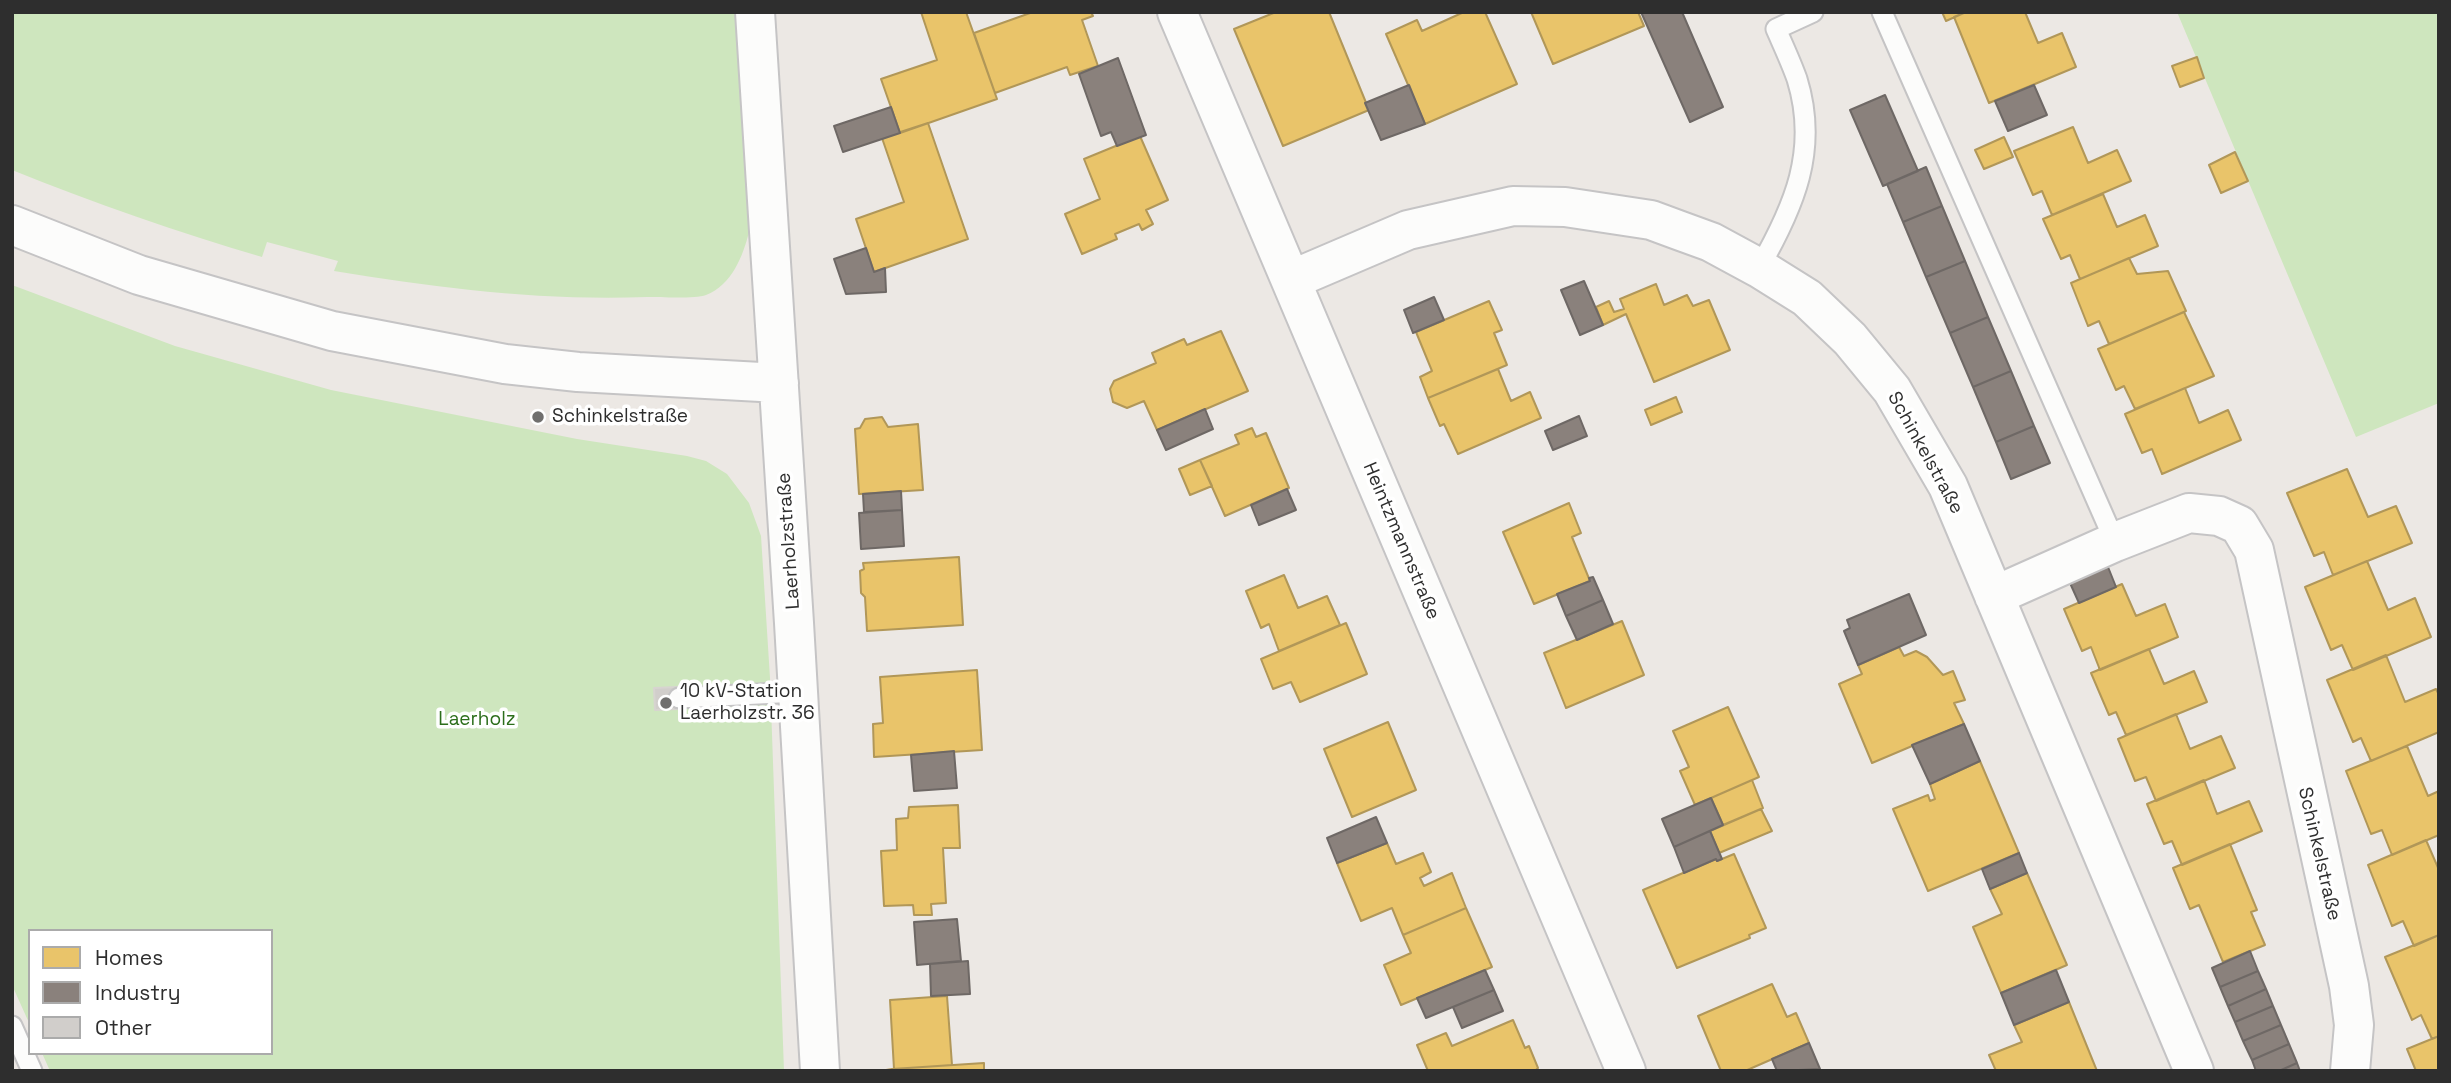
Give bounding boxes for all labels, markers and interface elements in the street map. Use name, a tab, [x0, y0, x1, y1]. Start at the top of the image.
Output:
street label: Schinkelstraße	[1882, 388, 1968, 518]
place label: Schinkelstraße	[552, 406, 688, 428]
marker: Schinkelstraße	[530, 409, 546, 425]
street label: Heintzmannstraße	[1358, 459, 1444, 623]
street label: Laerholzstraße	[773, 472, 805, 610]
place label: 10 kV-Station Laerholzstr. 36	[680, 681, 815, 725]
marker: 10 kV-Station Laerholzstr. 36	[658, 695, 674, 711]
park label: Laerholz	[438, 709, 516, 731]
street label: Schinkelstraße	[2293, 785, 2345, 923]
legend	[28, 929, 273, 1055]
text: Homes	[95, 944, 163, 971]
text: Industry	[95, 979, 181, 1006]
text: Other	[95, 1014, 152, 1041]

